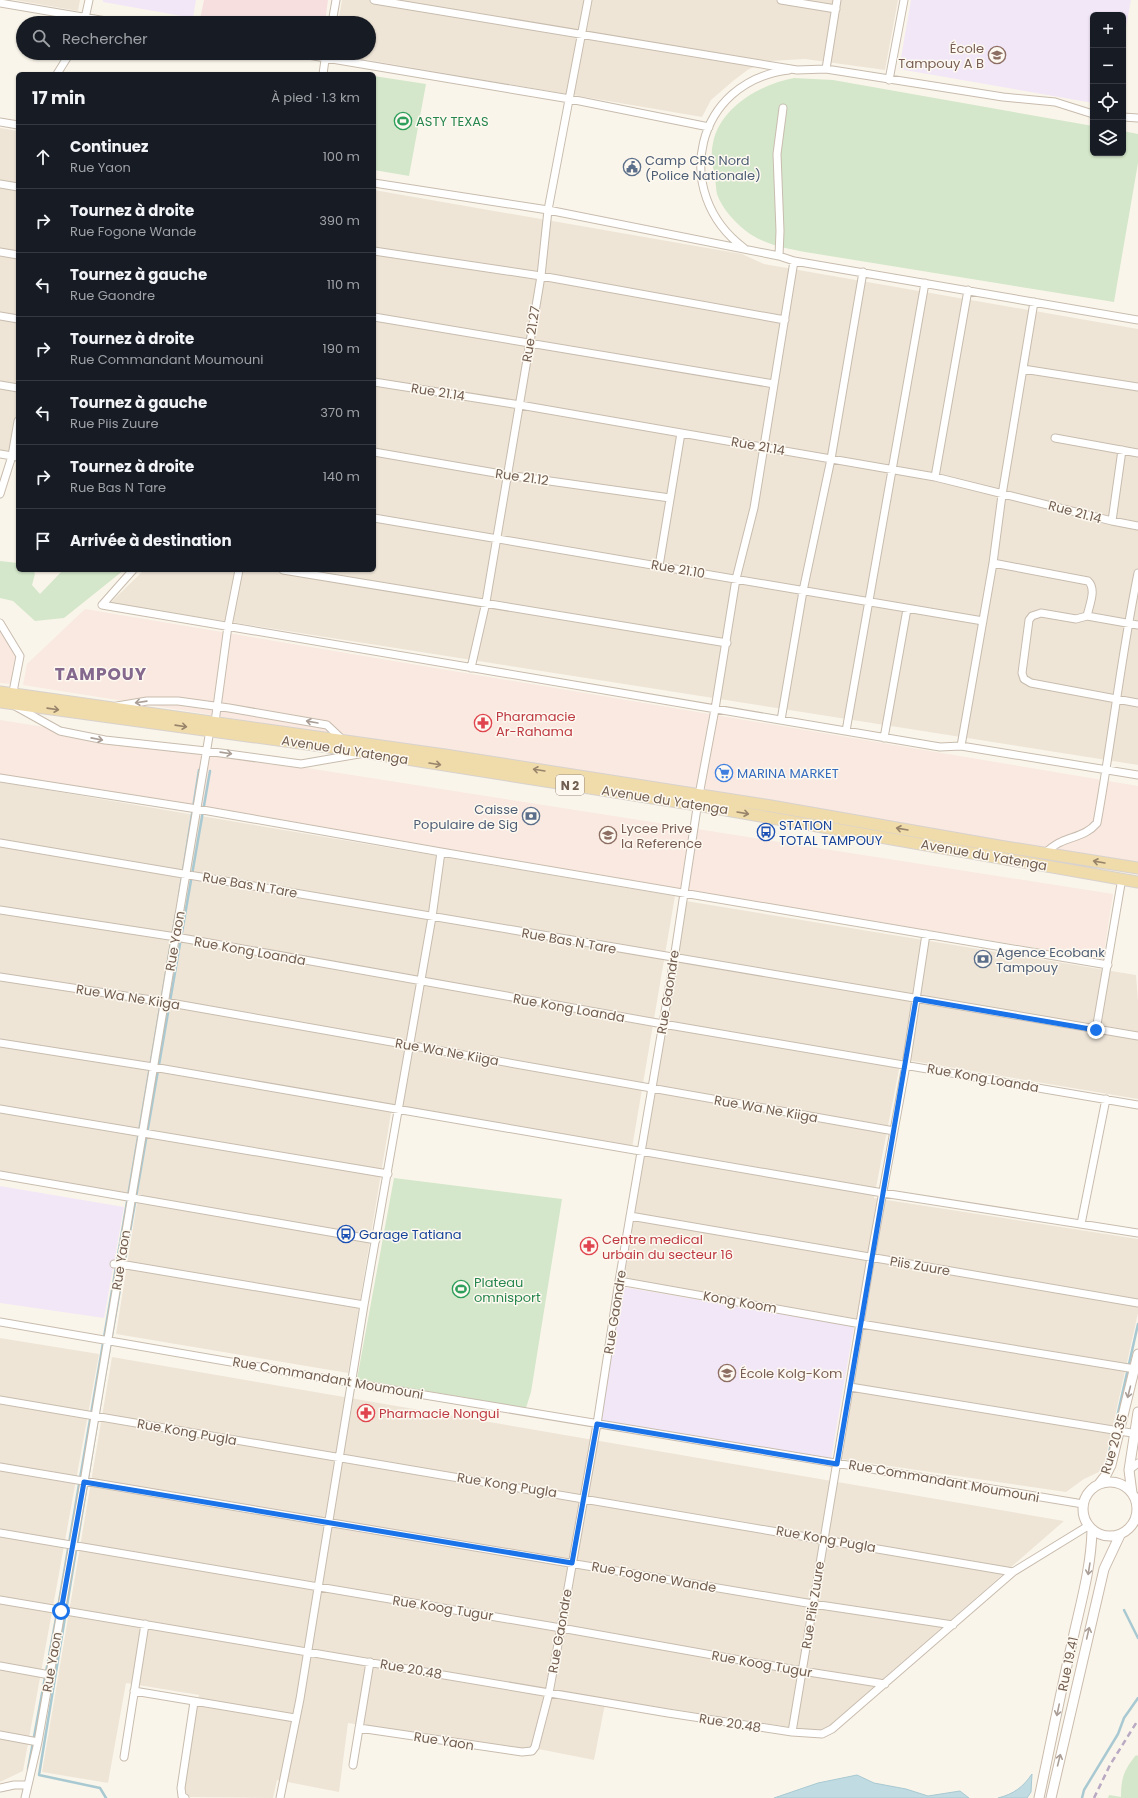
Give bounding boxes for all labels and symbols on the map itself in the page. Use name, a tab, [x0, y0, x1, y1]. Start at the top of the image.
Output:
place label: École Tampouy A B	[898, 39, 984, 73]
school or university icon: École Tampouy A B	[987, 45, 1007, 65]
sports icon: ASTY TEXAS	[393, 111, 413, 131]
place label: ASTY TEXAS	[416, 112, 489, 131]
place label: Camp CRS Nord (Police Nationale)	[645, 151, 761, 185]
public building icon: Camp CRS Nord (Police Nationale)	[622, 157, 642, 177]
street label: Rue 21.27	[517, 305, 545, 363]
street label: Rue 21.14	[410, 378, 466, 406]
street label: Rue 21.14	[730, 432, 786, 460]
street label: Rue 21.12	[494, 464, 550, 490]
street label: Rue 21.14	[1046, 496, 1104, 528]
street label: Rue 21.10	[650, 555, 706, 583]
district label: TAMPOUY	[55, 662, 147, 686]
one-way arrow	[135, 698, 148, 706]
one-way arrow	[46, 705, 59, 713]
place label: Pharamacie Ar-Rahama	[496, 707, 576, 741]
pharmacy icon: Pharamacie Ar-Rahama	[473, 713, 493, 733]
one-way arrow	[305, 718, 318, 726]
one-way arrow	[174, 722, 187, 730]
street label: Avenue du Yatenga	[280, 731, 410, 769]
one-way arrow	[91, 735, 104, 743]
one-way arrow	[220, 749, 233, 757]
one-way arrow	[428, 760, 441, 768]
supermarket icon: MARINA MARKET	[714, 763, 734, 783]
place label: MARINA MARKET	[737, 764, 839, 783]
one-way arrow	[533, 766, 546, 774]
road number: N 2	[556, 775, 584, 795]
street label: Avenue du Yatenga	[600, 781, 730, 819]
place label: Caisse Populaire de Sig	[414, 800, 518, 834]
bank icon: Caisse Populaire de Sig	[521, 806, 541, 826]
one-way arrow	[736, 809, 749, 817]
place label: STATION TOTAL TAMPOUY	[779, 816, 883, 850]
place label: Lycee Prive la Reference	[621, 819, 702, 853]
bus stop icon: STATION TOTAL TAMPOUY	[756, 822, 776, 842]
school or university icon: Lycee Prive la Reference	[598, 825, 618, 845]
one-way arrow	[896, 825, 909, 833]
street label: Avenue du Yatenga	[919, 835, 1049, 875]
one-way arrow	[1093, 858, 1106, 866]
street label: Rue Bas N Tare	[201, 867, 299, 903]
street label: Rue Yaon	[160, 909, 190, 973]
street label: Rue Bas N Tare	[520, 923, 618, 959]
street label: Rue Kong Loanda	[193, 932, 307, 970]
place label: Agence Ecobank Tampouy	[996, 943, 1105, 977]
street label: Rue Gaondre	[652, 949, 684, 1035]
bank icon: Agence Ecobank Tampouy	[973, 949, 993, 969]
street label: Rue Wa Ne Kiiga	[75, 979, 181, 1015]
street label: Rue Kong Loanda	[512, 989, 626, 1027]
route end	[1087, 1021, 1105, 1039]
street label: Rue Wa Ne Kiiga	[394, 1034, 500, 1070]
street label: Rue Kong Loanda	[926, 1059, 1040, 1097]
street label: Rue Wa Ne Kiiga	[713, 1091, 819, 1127]
bus stop icon: Garage Tatiana	[336, 1224, 356, 1244]
place label: Garage Tatiana	[359, 1225, 462, 1244]
street label: Rue Yaon	[107, 1228, 135, 1292]
place label: Centre medical urbain du secteur 16	[602, 1230, 733, 1264]
pharmacy icon: Centre medical urbain du secteur 16	[579, 1236, 599, 1256]
street label: Piis Zuure	[888, 1251, 952, 1281]
street label: Rue Gaondre	[599, 1269, 631, 1355]
place label: Plateau omnisport	[474, 1273, 541, 1307]
sports icon: Plateau omnisport	[451, 1279, 471, 1299]
street label: Kong Koom	[702, 1286, 778, 1318]
street label: Rue Commandant Moumouni	[231, 1352, 425, 1404]
school or university icon: École Kolg-Kom	[717, 1363, 737, 1383]
place label: École Kolg-Kom	[740, 1364, 842, 1383]
one-way arrow	[1124, 1386, 1132, 1399]
pharmacy icon: Pharmacie Nongui	[356, 1403, 376, 1423]
place label: Pharmacie Nongui	[379, 1404, 499, 1423]
street label: Rue 20.35	[1096, 1412, 1132, 1476]
street label: Rue Kong Pugla	[136, 1414, 238, 1450]
street label: Rue Commandant Moumouni	[847, 1455, 1041, 1507]
street label: Rue Kong Pugla	[456, 1468, 558, 1502]
street label: Rue Kong Pugla	[775, 1521, 877, 1557]
street label: Rue Fogone Wande	[590, 1557, 718, 1597]
street label: Rue Piis Zuure	[797, 1560, 829, 1650]
one-way arrow	[1085, 1562, 1093, 1575]
street label: Rue Gaondre	[543, 1587, 577, 1675]
street label: Rue Koog Tugur	[391, 1591, 495, 1625]
route start	[52, 1602, 70, 1620]
one-way arrow	[1085, 1627, 1093, 1640]
street label: Rue Yaon	[37, 1630, 67, 1694]
street label: Rue 19.41	[1053, 1635, 1083, 1693]
street label: Rue Koog Tugur	[710, 1646, 814, 1682]
street label: Rue 20.48	[379, 1654, 443, 1684]
one-way arrow	[1053, 1703, 1061, 1716]
street label: Rue 20.48	[698, 1709, 762, 1737]
street label: Rue Yaon	[412, 1727, 476, 1755]
one-way arrow	[1056, 1754, 1063, 1767]

